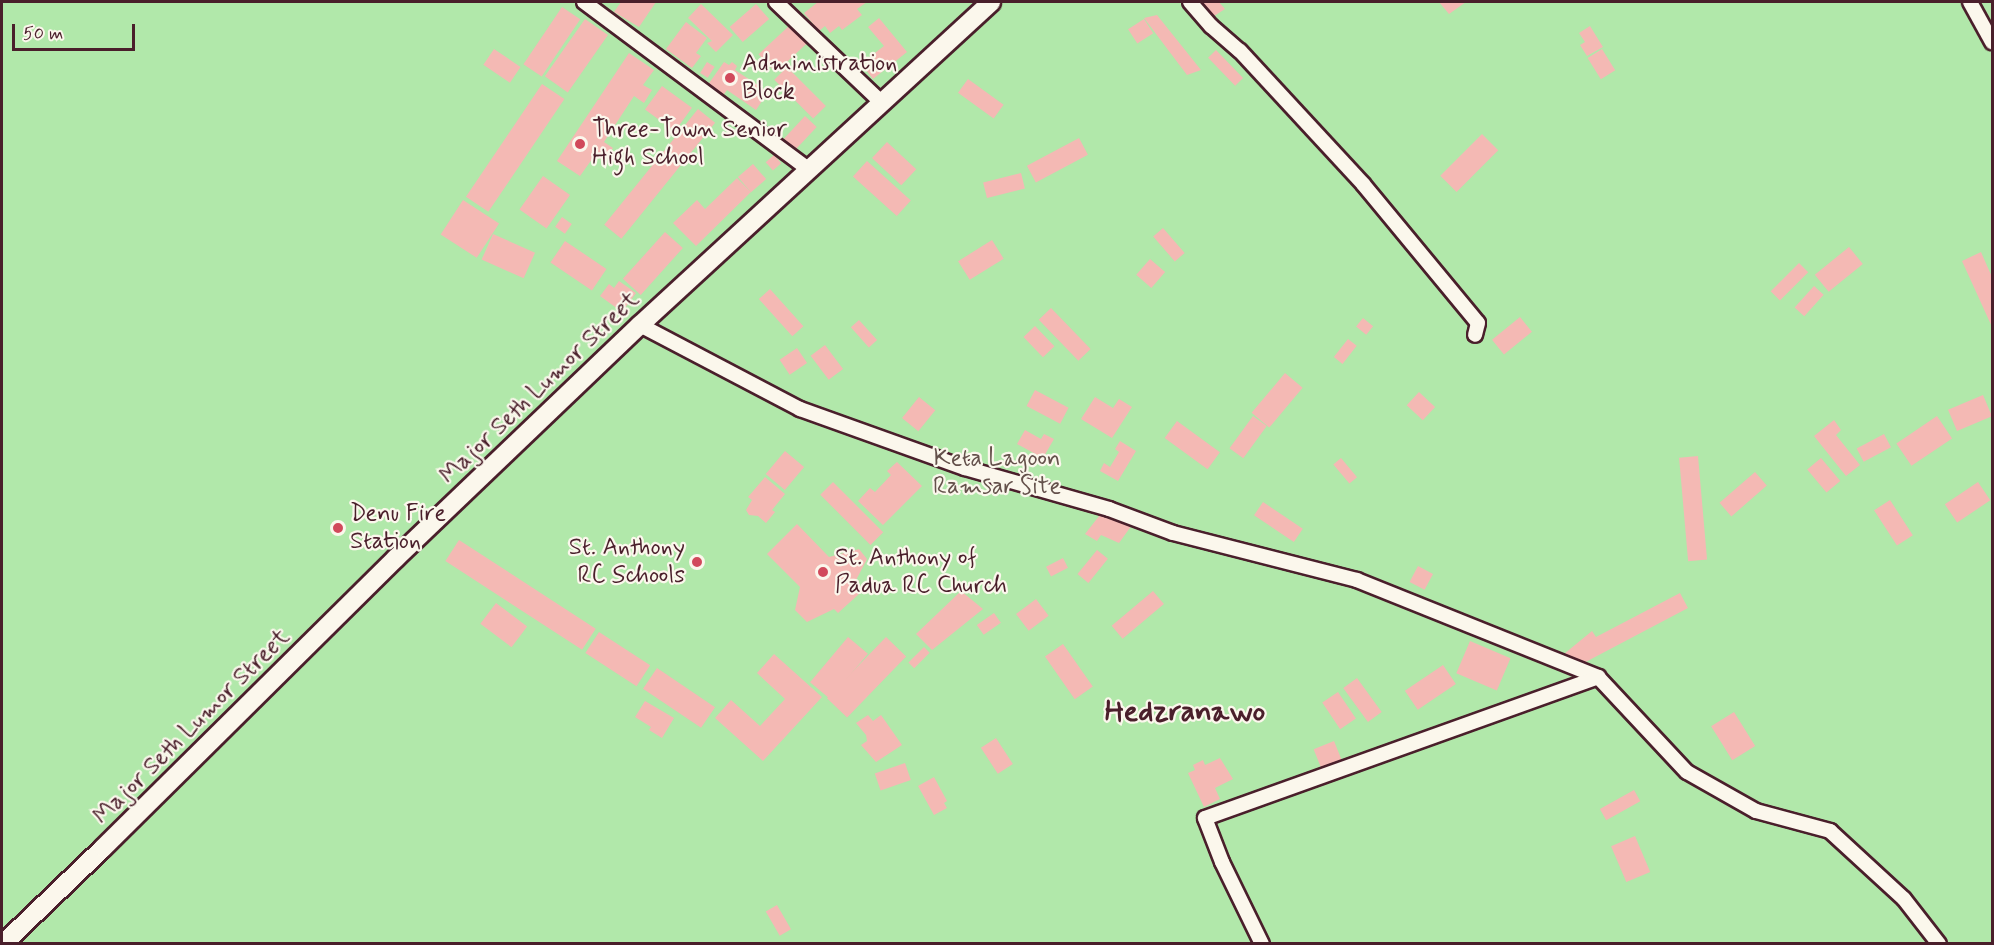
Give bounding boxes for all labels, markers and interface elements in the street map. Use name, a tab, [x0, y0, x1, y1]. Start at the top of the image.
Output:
scale bar	[15, 12, 138, 50]
text: 50 m	[23, 22, 63, 46]
place label: Administration Block	[742, 50, 897, 106]
marker: Administration Block	[723, 71, 737, 85]
place label: Three-Town Senior High School	[592, 116, 787, 172]
marker: Three-Town Senior High School	[573, 137, 587, 151]
street label: Major Seth Lumor Street	[434, 285, 646, 491]
park label: Keta Lagoon Ramsar Site	[932, 445, 1062, 501]
place label: Denu Fire Station	[350, 500, 444, 556]
marker: Denu Fire Station	[331, 521, 345, 535]
place label: St. Anthony RC Schools	[569, 534, 685, 590]
place label: St. Anthony of Padua RC Church	[835, 544, 1013, 600]
marker: St. Anthony RC Schools	[690, 555, 704, 569]
marker: St. Anthony of Padua RC Church	[816, 565, 830, 579]
street label: Major Seth Lumor Street	[88, 623, 296, 831]
district label: Hedzranawo	[1105, 694, 1265, 730]

